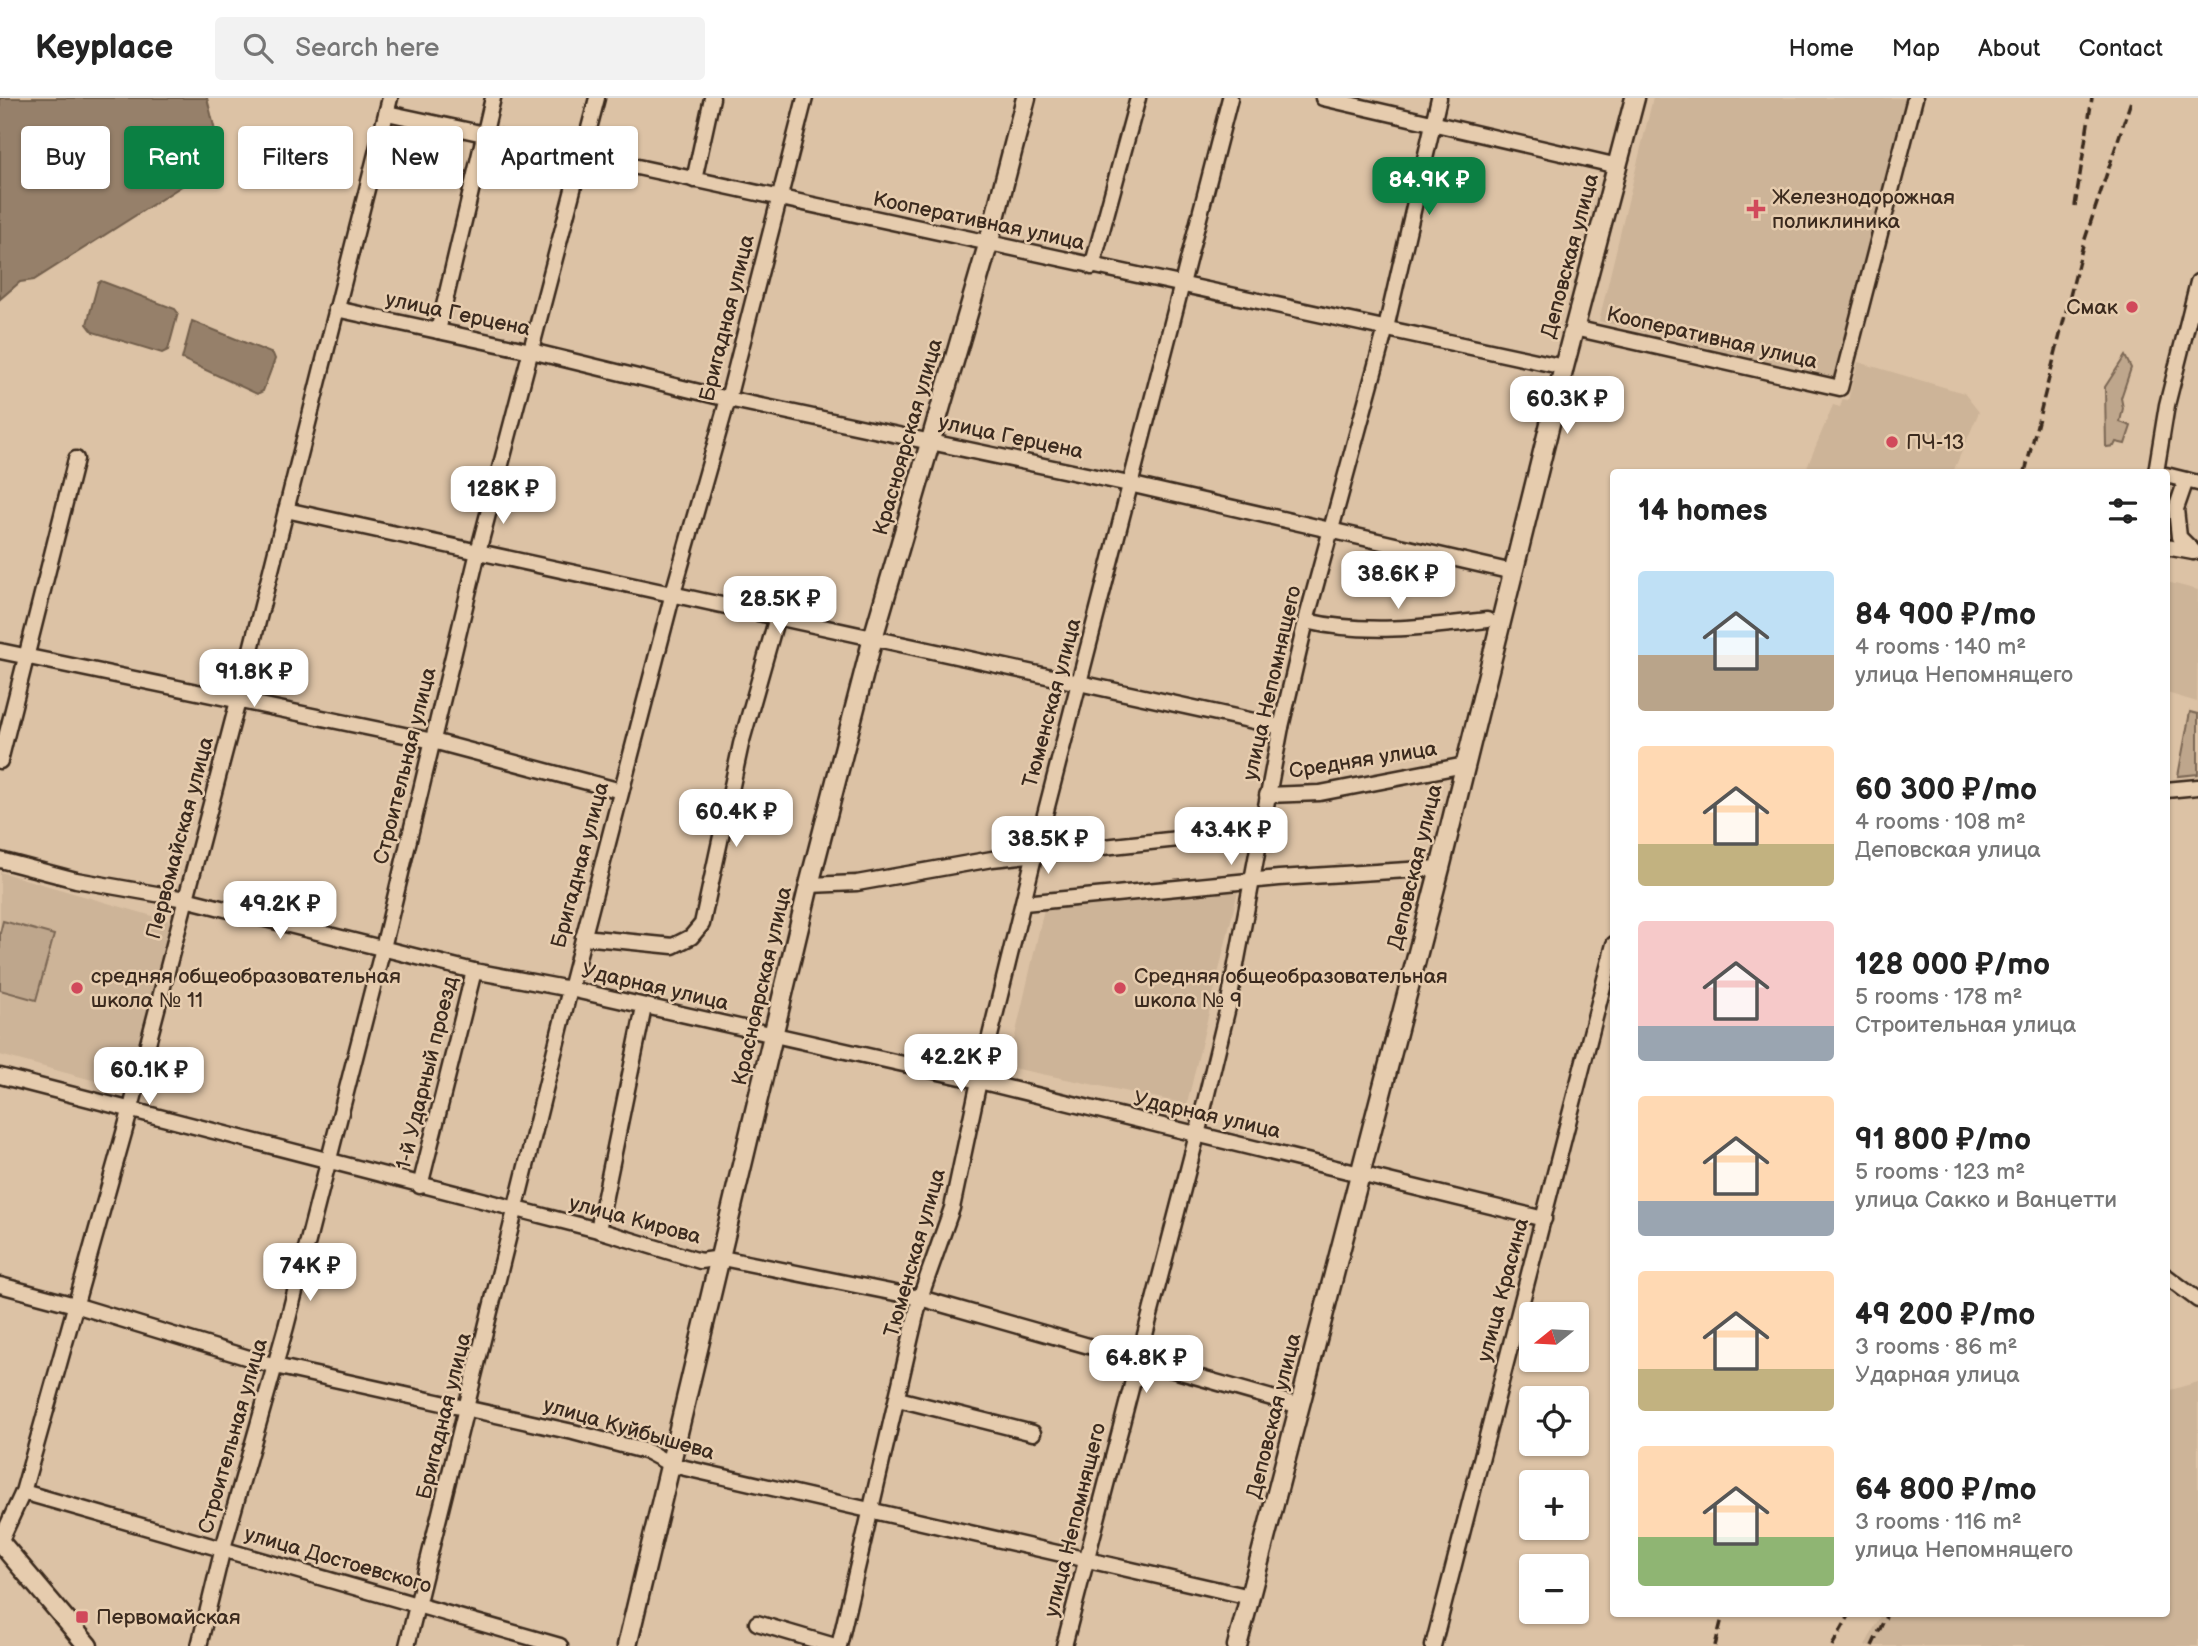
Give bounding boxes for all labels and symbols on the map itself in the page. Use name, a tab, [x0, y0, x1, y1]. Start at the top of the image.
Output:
pin: 84.9K ₽	[1364, 158, 1494, 217]
street label: Деповская улица	[1536, 170, 1604, 341]
place label: Железнодорожная поликлиника	[1772, 185, 1955, 234]
street label: Кооперативная улица	[871, 186, 1088, 256]
marker: Железнодорожная поликлиника	[1746, 199, 1766, 219]
street label: Бригадная улица	[694, 232, 760, 404]
street label: улица Герцена	[383, 286, 533, 342]
place label: Смак	[2066, 295, 2118, 320]
marker: Смак	[2124, 299, 2140, 315]
street label: Кооперативная улица	[1604, 302, 1821, 375]
street label: Красноярская улица	[868, 335, 948, 538]
pin: 60.3K ₽	[1502, 376, 1632, 436]
street label: улица Герцена	[936, 409, 1086, 465]
place label: ПЧ-13	[1906, 430, 1964, 455]
marker: ПЧ-13	[1884, 434, 1900, 450]
pin: 128K ₽	[446, 466, 560, 526]
pin: 38.6K ₽	[1333, 552, 1463, 611]
pin: 28.5K ₽	[715, 576, 845, 636]
street label: улица Непомнящего	[1237, 583, 1307, 783]
street label: Тюменская улица	[1017, 615, 1087, 790]
pin: 91.8K ₽	[189, 650, 319, 709]
street label: Строительная улица	[368, 664, 442, 867]
street label: Первомайская улица	[141, 734, 219, 942]
street label: Средняя улица	[1287, 736, 1439, 784]
street label: Бригадная улица	[546, 779, 614, 951]
street label: Деповская улица	[1382, 781, 1448, 952]
pin: 60.4K ₽	[671, 790, 801, 849]
pin: 43.4K ₽	[1166, 808, 1296, 867]
pin: 38.5K ₽	[983, 816, 1113, 876]
pin: 49.2K ₽	[215, 882, 345, 941]
street label: Красноярская улица	[727, 884, 797, 1088]
street label: Ударная улица	[579, 958, 732, 1016]
place label: средняя общеобразовательная школа № 11	[91, 964, 401, 1013]
place label: Средняя общеобразовательная школа № 9	[1134, 964, 1448, 1013]
street label: 1-й Ударный проезд	[391, 974, 463, 1172]
marker: средняя общеобразовательная школа № 11	[69, 980, 85, 996]
marker: Средняя общеобразовательная школа № 9	[1112, 980, 1128, 996]
pin: 42.2K ₽	[896, 1034, 1026, 1094]
pin: 60.1K ₽	[84, 1048, 214, 1107]
street label: Ударная улица	[1131, 1086, 1284, 1144]
street label: Тюменская улица	[879, 1165, 951, 1340]
street label: улица Кирова	[566, 1190, 704, 1250]
street label: улица Красина	[1472, 1215, 1534, 1365]
pin: 74K ₽	[261, 1244, 359, 1303]
north arrow	[1519, 1302, 1589, 1372]
street label: Бригадная улица	[411, 1330, 477, 1502]
street label: Деповская улица	[1241, 1330, 1307, 1501]
street label: Строительная улица	[193, 1335, 273, 1537]
pin: 64.8K ₽	[1081, 1336, 1211, 1395]
street label: улица Куйбышева	[541, 1393, 718, 1466]
street label: улица Непомнящего	[1039, 1420, 1111, 1620]
street label: улица Достоевского	[241, 1521, 435, 1599]
place label: Первомайская	[96, 1605, 241, 1630]
marker: Первомайская	[74, 1609, 90, 1625]

